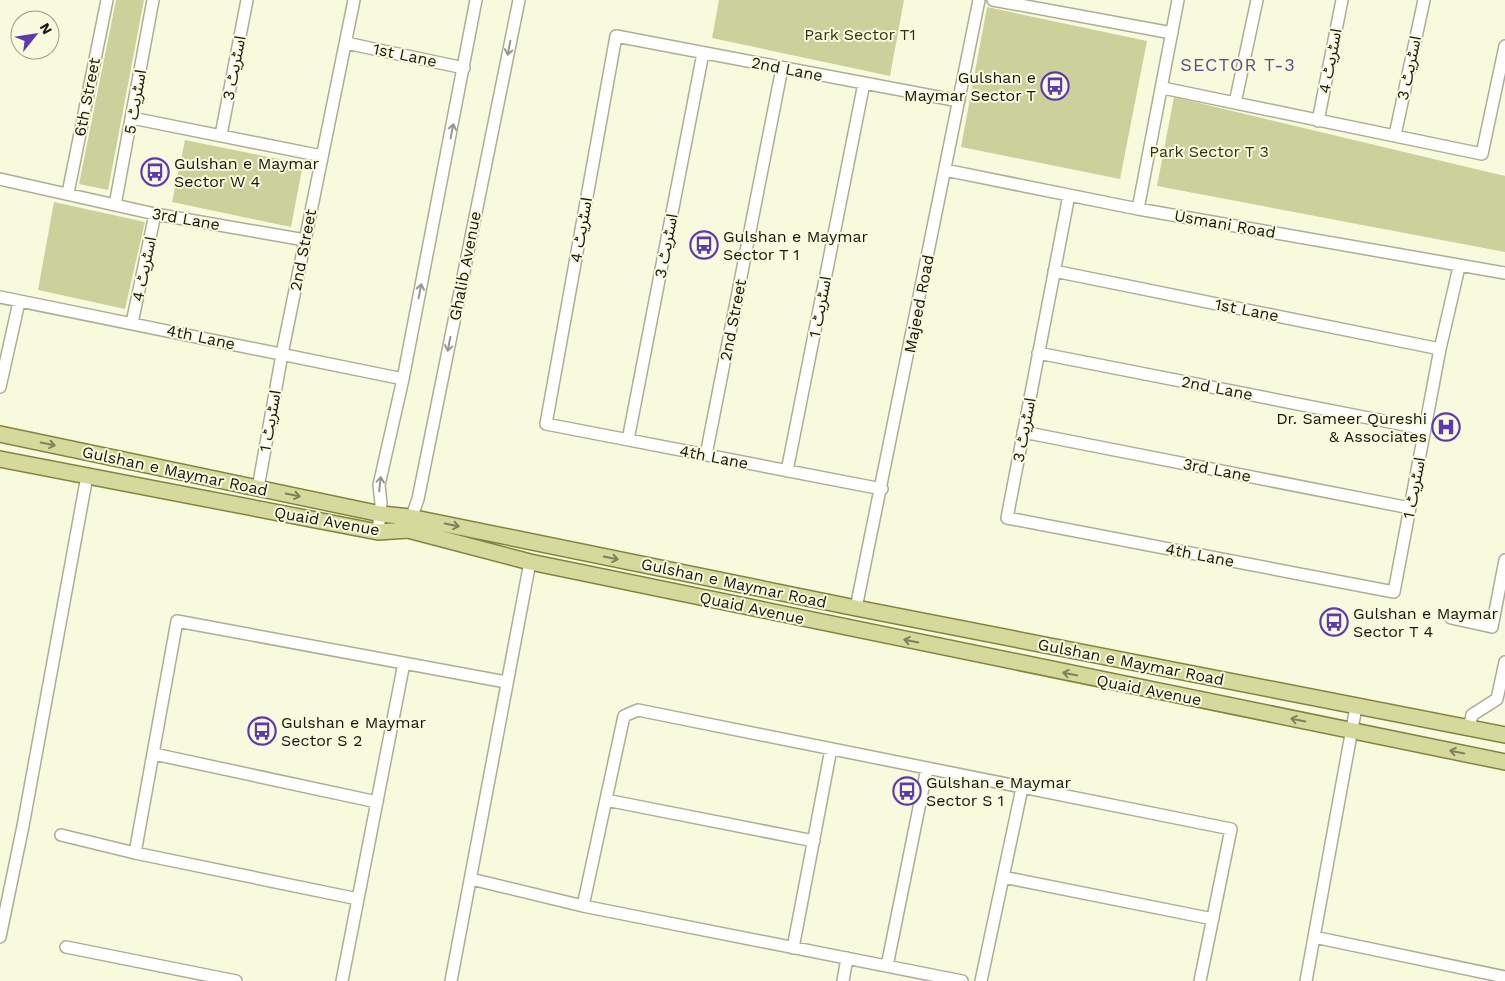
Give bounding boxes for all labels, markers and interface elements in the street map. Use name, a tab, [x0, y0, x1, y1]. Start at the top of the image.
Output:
north arrow	[10, 10, 60, 60]
text: N	[37, 20, 56, 37]
park label: Park Sector T1	[804, 25, 916, 44]
street label: اسٹریٹ 4	[1314, 27, 1346, 95]
street label: اسٹریٹ 3	[218, 34, 250, 102]
street label: اسٹریٹ 3	[1393, 34, 1425, 102]
street label: 1st Lane	[371, 39, 439, 71]
one-way arrow	[504, 39, 513, 55]
street label: 2nd Lane	[750, 53, 824, 85]
district label: SECTOR T-3	[1180, 54, 1296, 75]
street label: 6th Street	[70, 56, 104, 138]
street label: اسٹریٹ 5	[120, 68, 150, 136]
place label: Gulshan e Maymar Sector T	[904, 68, 1036, 105]
bus stop icon: Gulshan e Maymar Sector T	[1040, 71, 1070, 101]
one-way arrow	[447, 124, 457, 140]
park label: Park Sector T 3	[1149, 142, 1269, 161]
place label: Gulshan e Maymar Sector W 4	[174, 154, 320, 191]
bus stop icon: Gulshan e Maymar Sector W 4	[140, 157, 170, 187]
street label: اسٹریٹ 4	[566, 196, 596, 264]
street label: 3rd Lane	[150, 204, 222, 234]
street label: Usmani Road	[1173, 206, 1277, 242]
street label: 2nd Street	[286, 207, 320, 292]
street label: Ghalib Avenue	[445, 210, 485, 322]
street label: اسٹریٹ 3	[650, 212, 682, 280]
place label: Gulshan e Maymar Sector T 1	[723, 227, 869, 264]
bus stop icon: Gulshan e Maymar Sector T 1	[689, 230, 719, 260]
street label: اسٹریٹ 4	[128, 235, 160, 303]
street label: Majeed Road	[900, 253, 938, 355]
street label: اسٹریٹ 1	[805, 275, 835, 339]
street label: 2nd Street	[716, 277, 750, 362]
one-way arrow	[416, 283, 425, 299]
street label: 1st Lane	[1213, 295, 1281, 325]
street label: 4th Lane	[165, 320, 237, 354]
one-way arrow	[444, 336, 454, 352]
street label: 2nd Lane	[1180, 372, 1254, 404]
street label: اسٹریٹ 1	[255, 389, 285, 453]
street label: اسٹریٹ 3	[1008, 396, 1040, 464]
place label: Dr. Sameer Qureshi & Associates	[1276, 409, 1427, 446]
hospital icon: Dr. Sameer Qureshi & Associates	[1431, 412, 1461, 442]
one-way arrow	[39, 440, 55, 450]
street label: 4th Lane	[678, 441, 750, 473]
street label: Gulshan e Maymar Road	[80, 442, 270, 500]
street label: 3rd Lane	[1181, 454, 1253, 486]
street label: اسٹریٹ 1	[1399, 456, 1429, 520]
one-way arrow	[375, 476, 385, 492]
one-way arrow	[284, 491, 300, 500]
street label: Quaid Avenue	[273, 502, 381, 540]
one-way arrow	[444, 521, 460, 531]
street label: 4th Lane	[1164, 539, 1236, 571]
one-way arrow	[603, 554, 619, 563]
street label: Gulshan e Maymar Road	[639, 554, 829, 612]
street label: Quaid Avenue	[698, 588, 806, 628]
place label: Gulshan e Maymar Sector T 4	[1353, 604, 1499, 641]
bus stop icon: Gulshan e Maymar Sector T 4	[1319, 607, 1349, 637]
street label: Gulshan e Maymar Road	[1036, 635, 1226, 689]
one-way arrow	[903, 636, 919, 645]
one-way arrow	[1062, 669, 1078, 678]
street label: Quaid Avenue	[1095, 671, 1203, 709]
place label: Gulshan e Maymar Sector S 2	[281, 713, 427, 750]
one-way arrow	[1290, 715, 1306, 724]
bus stop icon: Gulshan e Maymar Sector S 2	[247, 716, 277, 746]
one-way arrow	[1450, 747, 1466, 756]
place label: Gulshan e Maymar Sector S 1	[926, 773, 1072, 810]
bus stop icon: Gulshan e Maymar Sector S 1	[892, 776, 922, 806]

